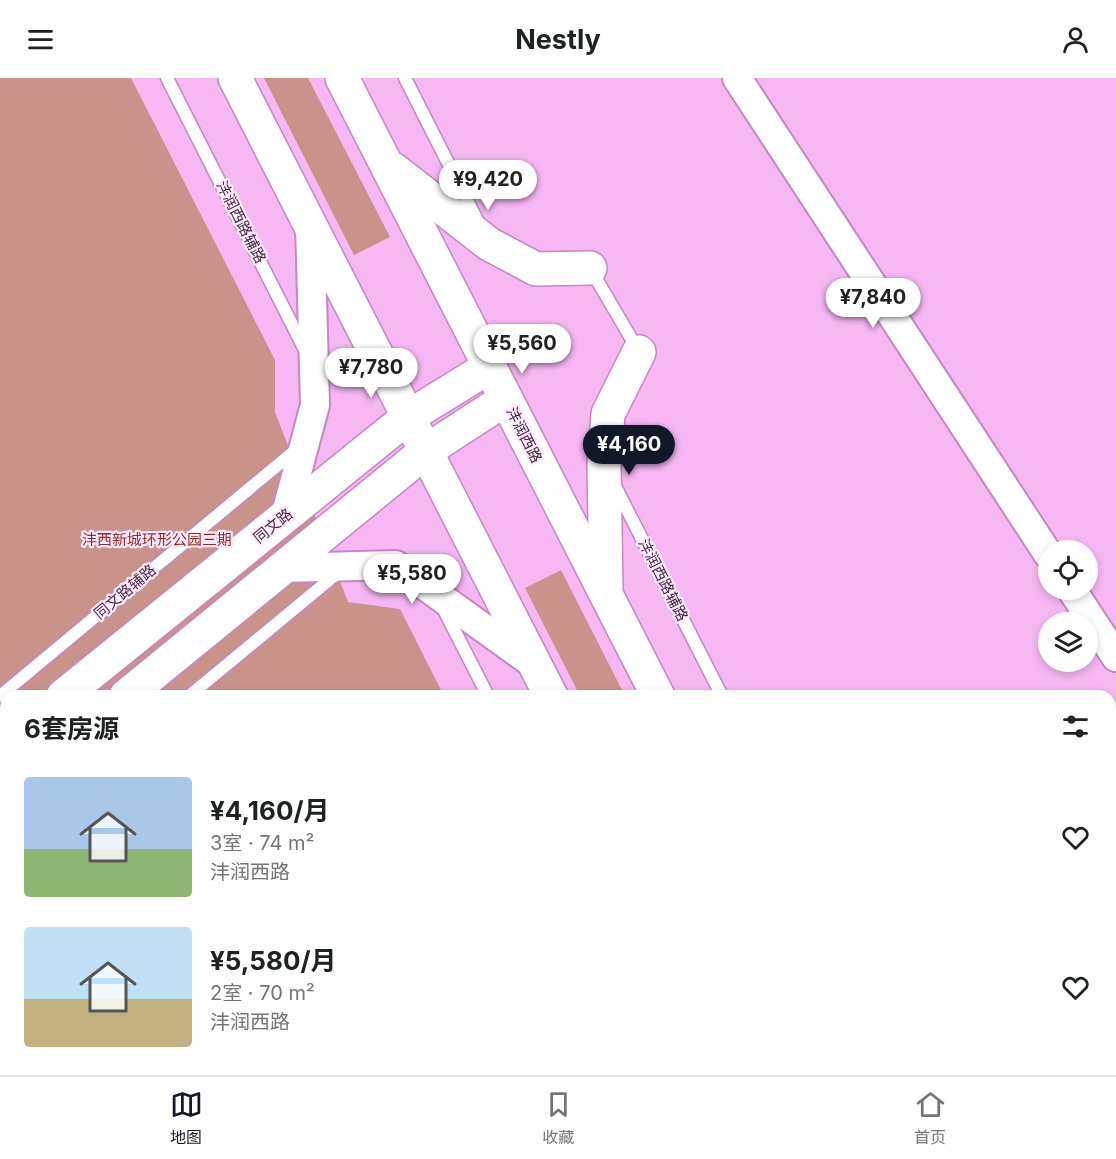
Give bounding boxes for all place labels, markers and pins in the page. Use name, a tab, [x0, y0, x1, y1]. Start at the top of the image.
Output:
pin: ¥9,420	[439, 160, 537, 211]
pin: ¥7,840	[824, 278, 922, 329]
pin: ¥5,560	[473, 324, 571, 375]
pin: ¥7,780	[322, 348, 420, 399]
pin: ¥4,160	[580, 425, 678, 476]
pin: ¥5,580	[363, 554, 461, 605]

